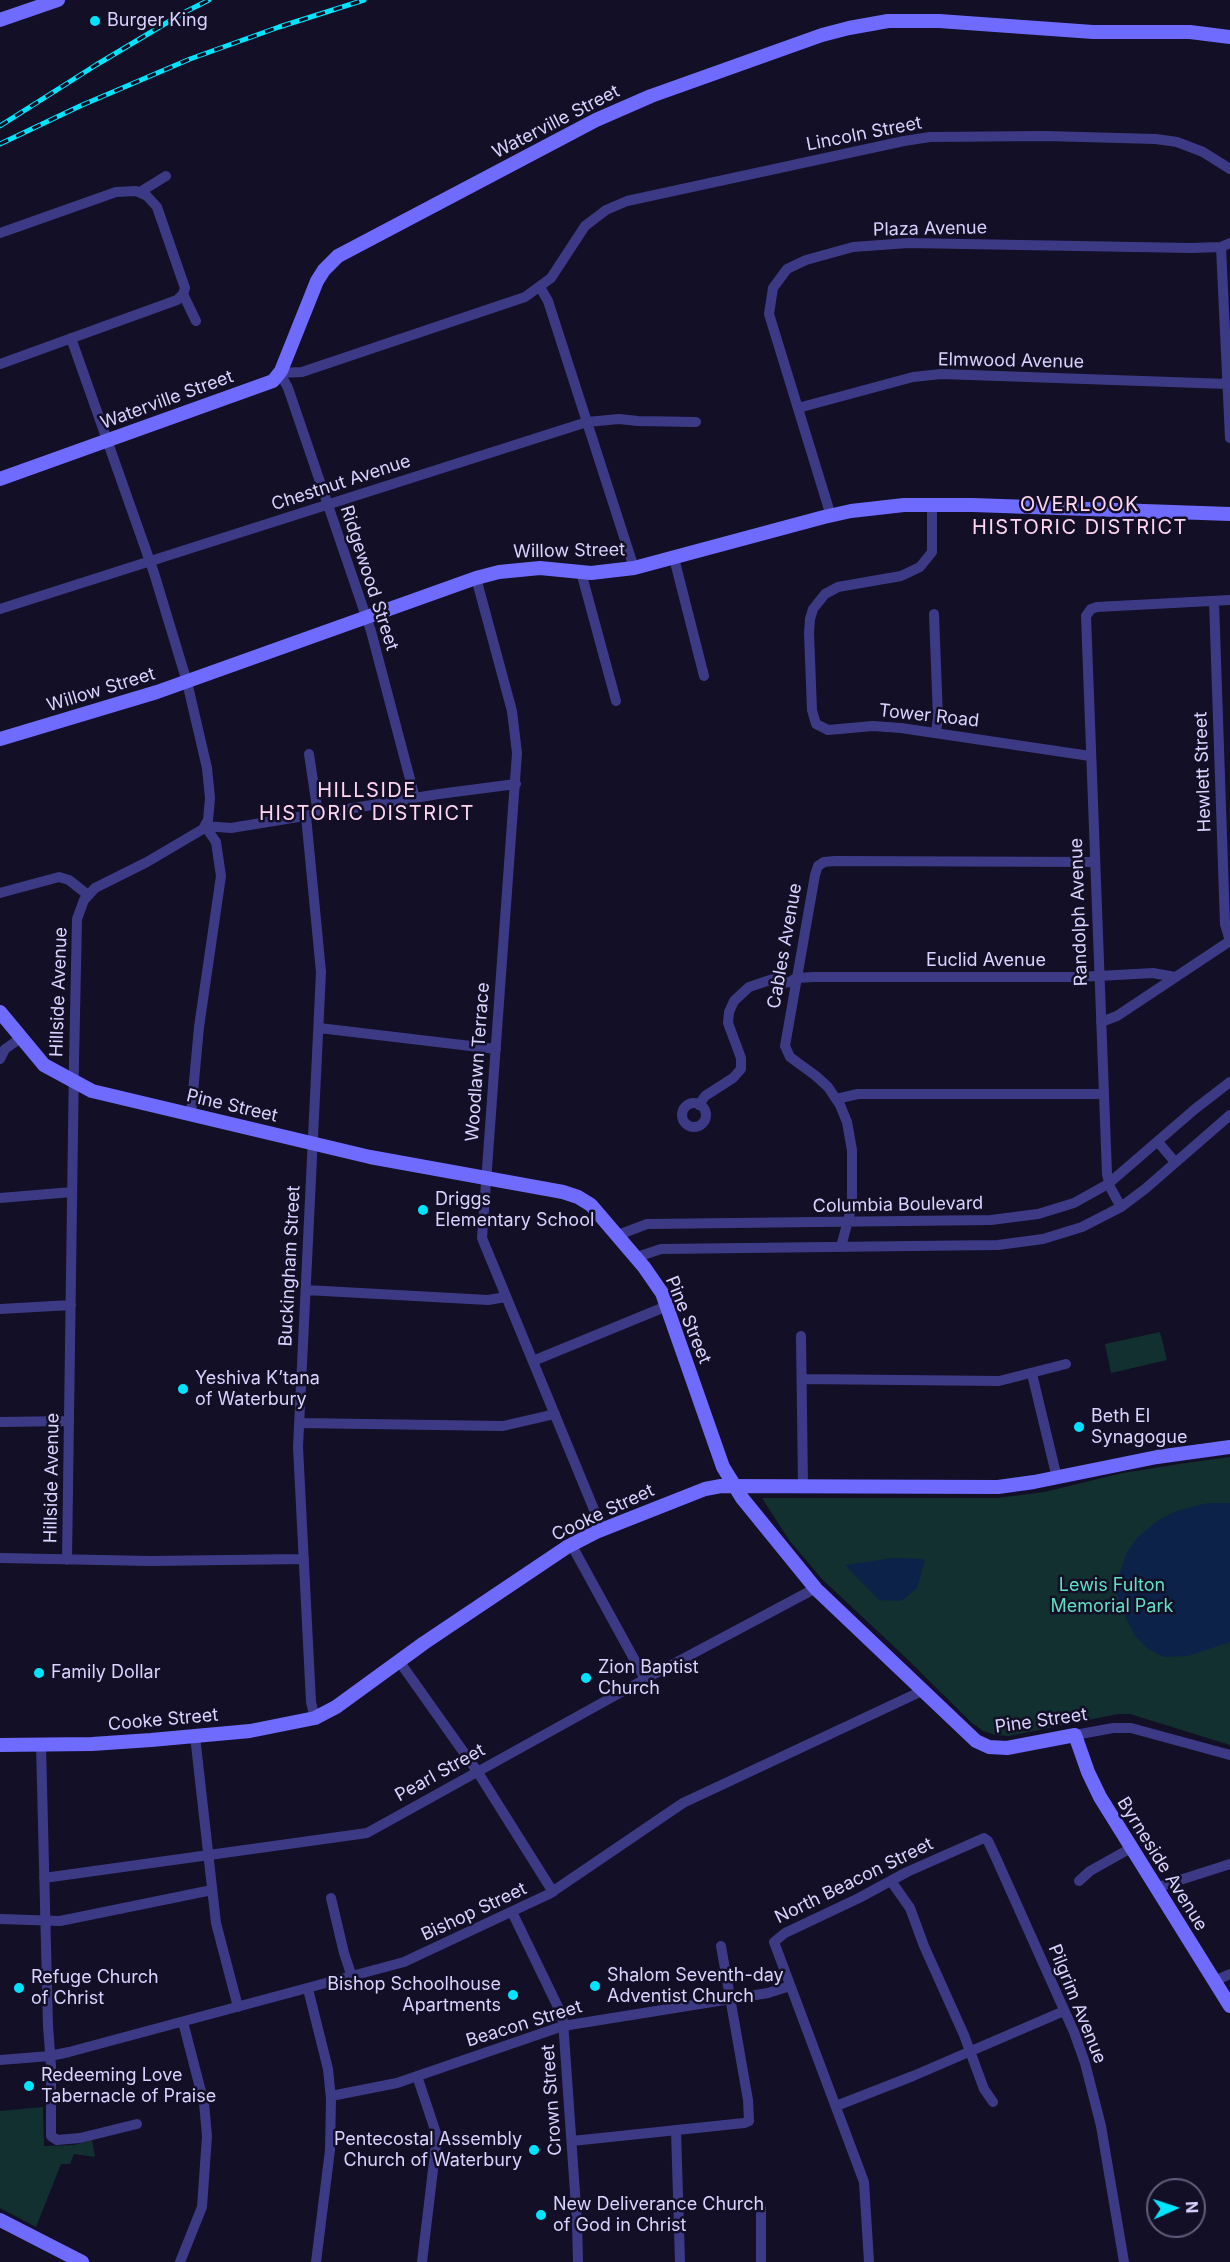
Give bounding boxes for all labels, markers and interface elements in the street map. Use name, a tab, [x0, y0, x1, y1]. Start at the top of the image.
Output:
place label: Burger King	[107, 10, 208, 32]
marker: Burger King	[88, 14, 102, 28]
street label: Waterville Street	[489, 81, 623, 163]
street label: Lincoln Street	[804, 112, 924, 156]
street label: Plaza Avenue	[873, 217, 987, 241]
street label: Elmwood Avenue	[938, 349, 1084, 373]
street label: Waterville Street	[98, 366, 236, 434]
street label: Chestnut Avenue	[269, 450, 413, 516]
district label: OVERLOOK HISTORIC DISTRICT	[972, 493, 1188, 540]
street label: Ridgewood Street	[335, 503, 403, 653]
street label: Willow Street	[513, 539, 625, 563]
street label: Willow Street	[44, 663, 158, 717]
street label: Tower Road	[878, 700, 980, 732]
street label: Hewlett Street	[1190, 711, 1216, 833]
district label: HILLSIDE HISTORIC DISTRICT	[259, 779, 475, 826]
street label: Randolph Avenue	[1066, 837, 1092, 987]
street label: Cables Avenue	[763, 882, 807, 1010]
street label: Hillside Avenue	[46, 927, 72, 1057]
street label: Euclid Avenue	[926, 950, 1046, 972]
street label: Woodlawn Terrace	[462, 982, 494, 1142]
street label: Pine Street	[184, 1085, 280, 1127]
street label: Buckingham Street	[275, 1185, 305, 1347]
place label: Driggs Elementary School	[435, 1189, 594, 1232]
street label: Columbia Boulevard	[813, 1193, 983, 1217]
marker: Driggs Elementary School	[416, 1203, 430, 1217]
street label: Pine Street	[661, 1273, 715, 1367]
place label: Yeshiva K’tana of Waterbury	[195, 1368, 320, 1410]
marker: Yeshiva K’tana of Waterbury	[176, 1382, 190, 1396]
place label: Beth El Synagogue	[1091, 1406, 1187, 1448]
street label: Hillside Avenue	[40, 1413, 64, 1543]
marker: Beth El Synagogue	[1072, 1420, 1086, 1434]
street label: Cooke Street	[548, 1480, 658, 1546]
park label: Lewis Fulton Memorial Park	[1051, 1575, 1173, 1618]
place label: Zion Baptist Church	[598, 1657, 699, 1700]
place label: Family Dollar	[51, 1662, 160, 1684]
marker: Family Dollar	[32, 1666, 46, 1680]
marker: Zion Baptist Church	[579, 1671, 593, 1685]
street label: Cooke Street	[107, 1704, 219, 1736]
street label: Pine Street	[994, 1704, 1088, 1738]
street label: Pearl Street	[391, 1739, 489, 1807]
street label: Byrneside Avenue	[1112, 1793, 1212, 1935]
street label: North Beacon Street	[771, 1833, 937, 1929]
street label: Bishop Street	[418, 1878, 530, 1946]
street label: Pilgrim Avenue	[1043, 1941, 1111, 2067]
place label: Shalom Seventh-day Adventist Church	[607, 1965, 784, 2008]
place label: Refuge Church of Christ	[31, 1967, 159, 2010]
place label: Bishop Schoolhouse Apartments	[327, 1974, 501, 2016]
marker: Shalom Seventh-day Adventist Church	[588, 1979, 602, 1993]
marker: Refuge Church of Christ	[12, 1981, 26, 1995]
marker: Bishop Schoolhouse Apartments	[506, 1988, 520, 2002]
street label: Beacon Street	[463, 1996, 585, 2052]
street label: Crown Street	[537, 2044, 567, 2156]
place label: Redeeming Love Tabernacle of Praise	[41, 2065, 216, 2108]
marker: Redeeming Love Tabernacle of Praise	[22, 2079, 36, 2093]
place label: Pentecostal Assembly Church of Waterbury	[334, 2129, 522, 2172]
marker: Pentecostal Assembly Church of Waterbury	[527, 2143, 541, 2157]
north arrow	[1146, 2178, 1206, 2238]
place label: New Deliverance Church of God in Christ	[553, 2194, 764, 2236]
text: N	[1182, 2201, 1202, 2214]
marker: New Deliverance Church of God in Christ	[534, 2208, 548, 2222]

